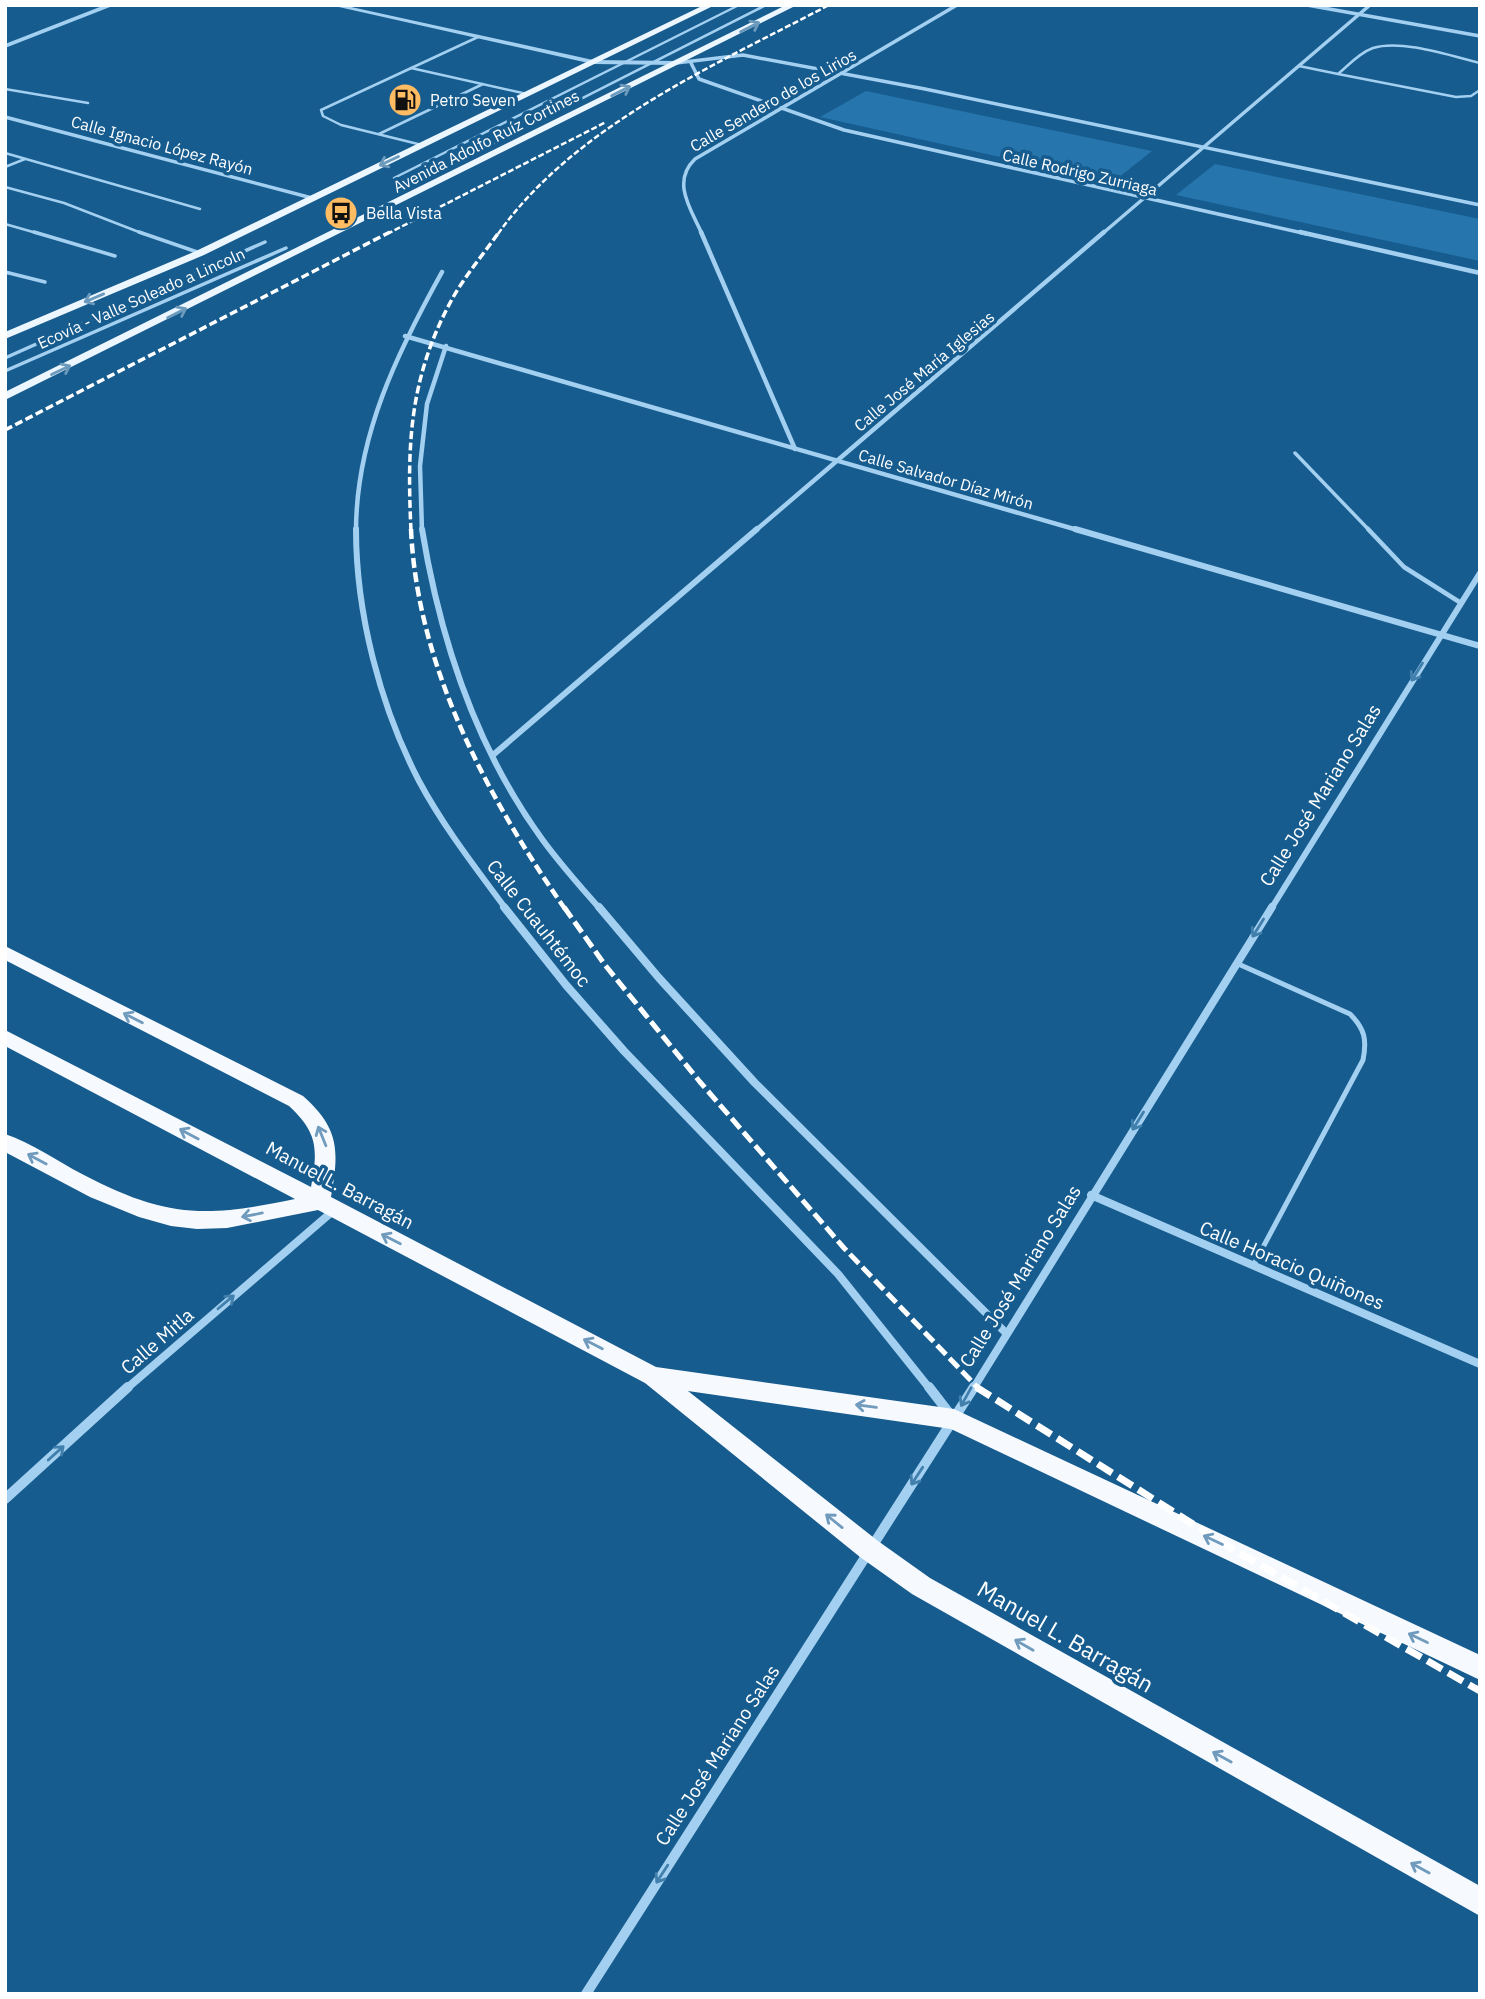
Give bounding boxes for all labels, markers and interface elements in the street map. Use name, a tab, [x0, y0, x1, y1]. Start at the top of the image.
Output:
one-way arrow	[739, 20, 759, 34]
street label: Calle Sendero de los Lirios	[686, 44, 860, 156]
fuel station icon: Petro Seven	[386, 81, 424, 119]
one-way arrow	[611, 83, 631, 97]
street label: Avenida Adolfo Ruíz Cortines	[389, 85, 583, 197]
place label: Petro Seven	[430, 90, 516, 110]
street label: Calle Ignacio López Rayón	[69, 111, 255, 179]
street label: Calle Rodrigo Zurriaga	[1001, 144, 1160, 200]
one-way arrow	[379, 155, 400, 168]
bus stop icon: Bella Vista	[322, 194, 360, 232]
place label: Bella Vista	[366, 203, 442, 223]
street label: Ecovía - Valle Soleado a Lincoln	[34, 243, 248, 353]
one-way arrow	[84, 292, 106, 305]
one-way arrow	[166, 306, 187, 320]
street label: Calle José María Iglesias	[850, 306, 998, 436]
one-way arrow	[50, 363, 71, 377]
street label: Calle Salvador Díaz Mirón	[856, 444, 1036, 514]
one-way arrow	[1410, 662, 1424, 682]
street label: Calle José Mariano Salas	[1254, 699, 1386, 891]
street label: Calle Cuauhtémoc	[482, 854, 597, 992]
one-way arrow	[1251, 917, 1265, 937]
one-way arrow	[123, 1011, 144, 1024]
one-way arrow	[1130, 1110, 1144, 1130]
one-way arrow	[315, 1126, 328, 1147]
one-way arrow	[179, 1127, 200, 1140]
street label: Manuel L. Barragán	[262, 1136, 418, 1234]
one-way arrow	[28, 1152, 48, 1166]
street label: Calle José Mariano Salas	[954, 1180, 1086, 1372]
one-way arrow	[241, 1208, 264, 1222]
street label: Calle Horacio Quiñones	[1196, 1215, 1388, 1315]
one-way arrow	[381, 1232, 402, 1246]
one-way arrow	[217, 1295, 235, 1311]
street label: Calle Mitla	[115, 1303, 199, 1379]
one-way arrow	[583, 1337, 604, 1351]
one-way arrow	[959, 1387, 973, 1407]
one-way arrow	[855, 1400, 878, 1413]
one-way arrow	[47, 1445, 64, 1462]
one-way arrow	[909, 1466, 924, 1485]
one-way arrow	[825, 1513, 843, 1528]
one-way arrow	[1203, 1533, 1224, 1546]
street label: Manuel L. Barragán	[972, 1573, 1160, 1699]
one-way arrow	[1408, 1631, 1429, 1645]
one-way arrow	[1014, 1638, 1034, 1652]
street label: Calle José Mariano Salas	[650, 1660, 784, 1850]
one-way arrow	[1212, 1750, 1233, 1763]
one-way arrow	[1411, 1861, 1431, 1875]
one-way arrow	[654, 1864, 669, 1883]

